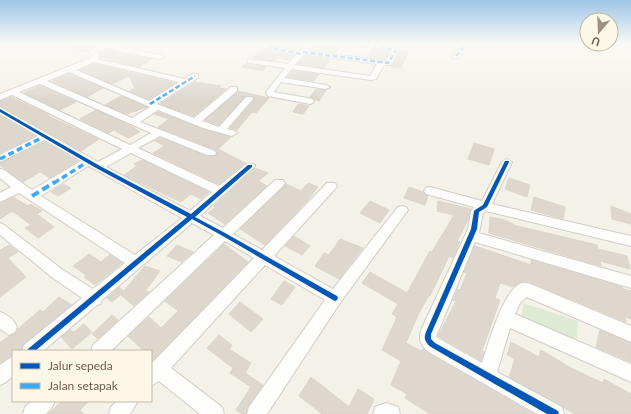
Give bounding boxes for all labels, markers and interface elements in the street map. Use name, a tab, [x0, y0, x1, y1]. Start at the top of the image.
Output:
north arrow	[579, 12, 619, 52]
text: U	[590, 34, 602, 49]
legend	[12, 350, 152, 402]
text: Jalur sepeda	[48, 358, 113, 373]
text: Jalan setapak	[48, 378, 119, 393]

